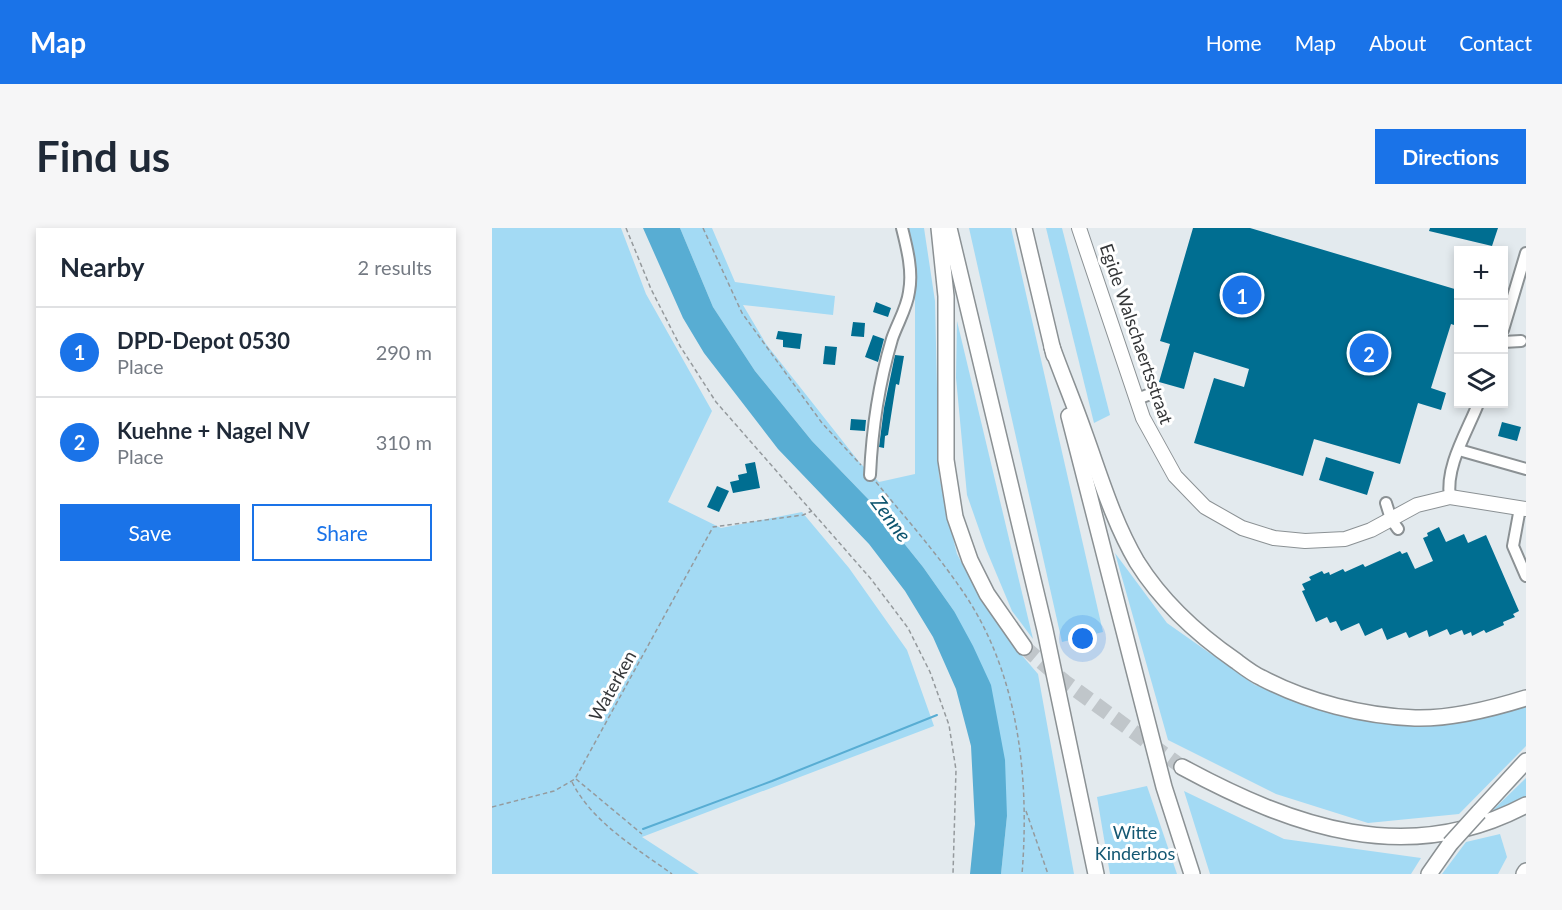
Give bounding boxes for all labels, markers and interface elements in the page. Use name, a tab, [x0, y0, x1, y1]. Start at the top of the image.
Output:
text: Map	[30, 25, 86, 59]
text: Home	[1206, 30, 1262, 55]
text: Map	[1295, 30, 1336, 55]
text: About	[1369, 30, 1426, 55]
text: Contact	[1459, 30, 1532, 55]
button: Directions	[1375, 129, 1526, 184]
text: Find us	[36, 131, 170, 181]
street label: Egide Walschaertsstraat	[1096, 241, 1178, 427]
map controls	[1454, 246, 1508, 408]
button: +	[1454, 246, 1508, 300]
text: Nearby	[60, 251, 145, 283]
text: 2 results	[357, 255, 432, 279]
pin: 1	[1222, 272, 1262, 318]
button: −	[1454, 300, 1508, 354]
text: DPD-Depot 0530	[117, 327, 290, 354]
pin: 2	[1350, 330, 1388, 376]
text: 1	[74, 340, 85, 364]
text: 290 m	[376, 340, 432, 364]
text: Place	[117, 354, 164, 378]
button: layers	[1454, 354, 1508, 408]
text: Kuehne + Nagel NV	[117, 417, 310, 444]
text: 2	[74, 430, 85, 454]
text: 310 m	[376, 430, 432, 454]
text: Place	[117, 444, 164, 468]
water label: Zenne	[866, 490, 917, 546]
button: Save	[60, 504, 240, 561]
button: Share	[252, 504, 432, 561]
your location	[1068, 624, 1097, 653]
street label: Waterken	[584, 646, 640, 725]
park label: Witte Kinderbos	[1095, 821, 1175, 864]

